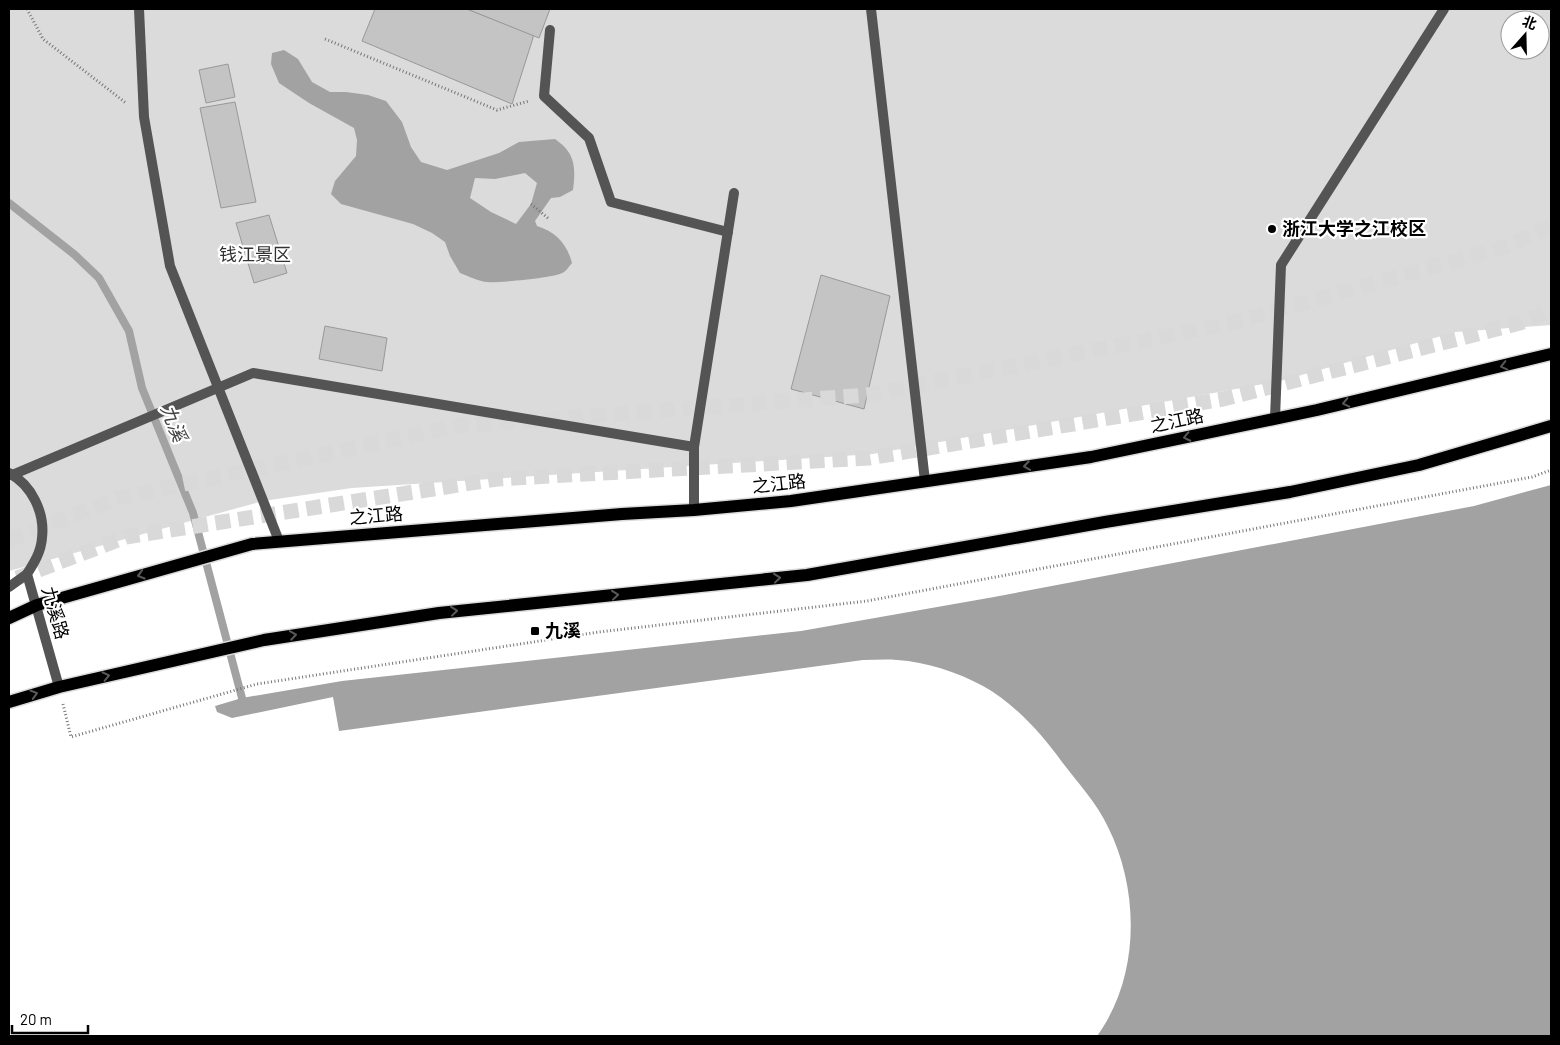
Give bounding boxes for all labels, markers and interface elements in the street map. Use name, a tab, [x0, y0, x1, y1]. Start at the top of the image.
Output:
north arrow	[1500, 10, 1550, 60]
text: 北	[1520, 12, 1539, 33]
place label: 浙江大学之江校区	[1282, 217, 1426, 239]
marker: 浙江大学之江校区	[1266, 223, 1278, 235]
park label: 钱江景区	[219, 243, 291, 265]
one-way arrow	[1499, 360, 1508, 371]
one-way arrow	[1341, 397, 1350, 408]
water label: 九溪	[157, 401, 193, 447]
street label: 之江路	[1148, 404, 1205, 436]
one-way arrow	[1182, 431, 1191, 442]
one-way arrow	[1023, 461, 1031, 471]
street label: 之江路	[751, 469, 807, 497]
street label: 之江路	[348, 502, 404, 528]
one-way arrow	[137, 570, 146, 580]
one-way arrow	[773, 573, 781, 584]
street label: 九溪路	[38, 584, 74, 642]
one-way arrow	[612, 590, 620, 601]
one-way arrow	[450, 606, 458, 617]
place label: 九溪	[545, 619, 581, 641]
marker: 九溪	[529, 625, 541, 637]
one-way arrow	[289, 631, 297, 641]
one-way arrow	[102, 671, 111, 682]
one-way arrow	[29, 690, 37, 700]
scale bar	[12, 1002, 89, 1034]
text: 20 m	[20, 1010, 52, 1028]

